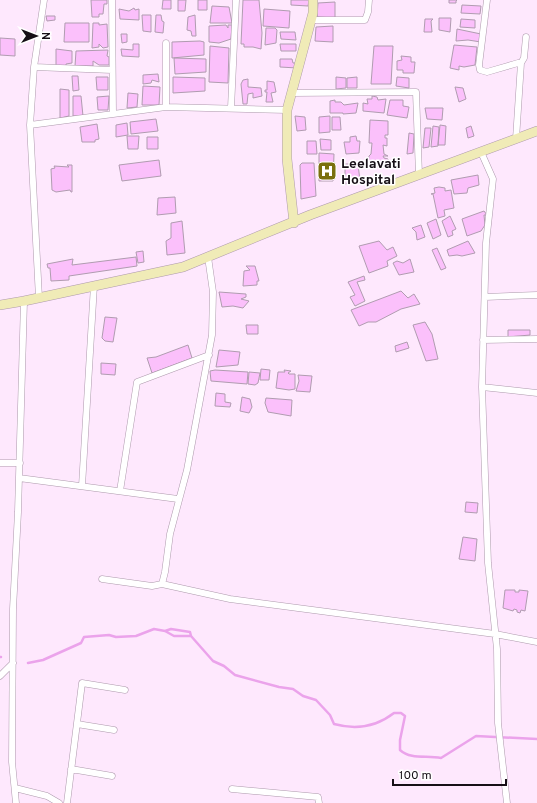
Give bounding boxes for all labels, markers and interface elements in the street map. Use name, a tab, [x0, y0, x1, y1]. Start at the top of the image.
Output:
north arrow	[16, 16, 56, 56]
text: N	[38, 32, 52, 40]
place label: Leelavati Hospital	[341, 156, 401, 189]
hospital icon: Leelavati Hospital	[316, 160, 338, 182]
scale bar	[393, 761, 506, 787]
text: 100 m	[399, 768, 432, 784]

